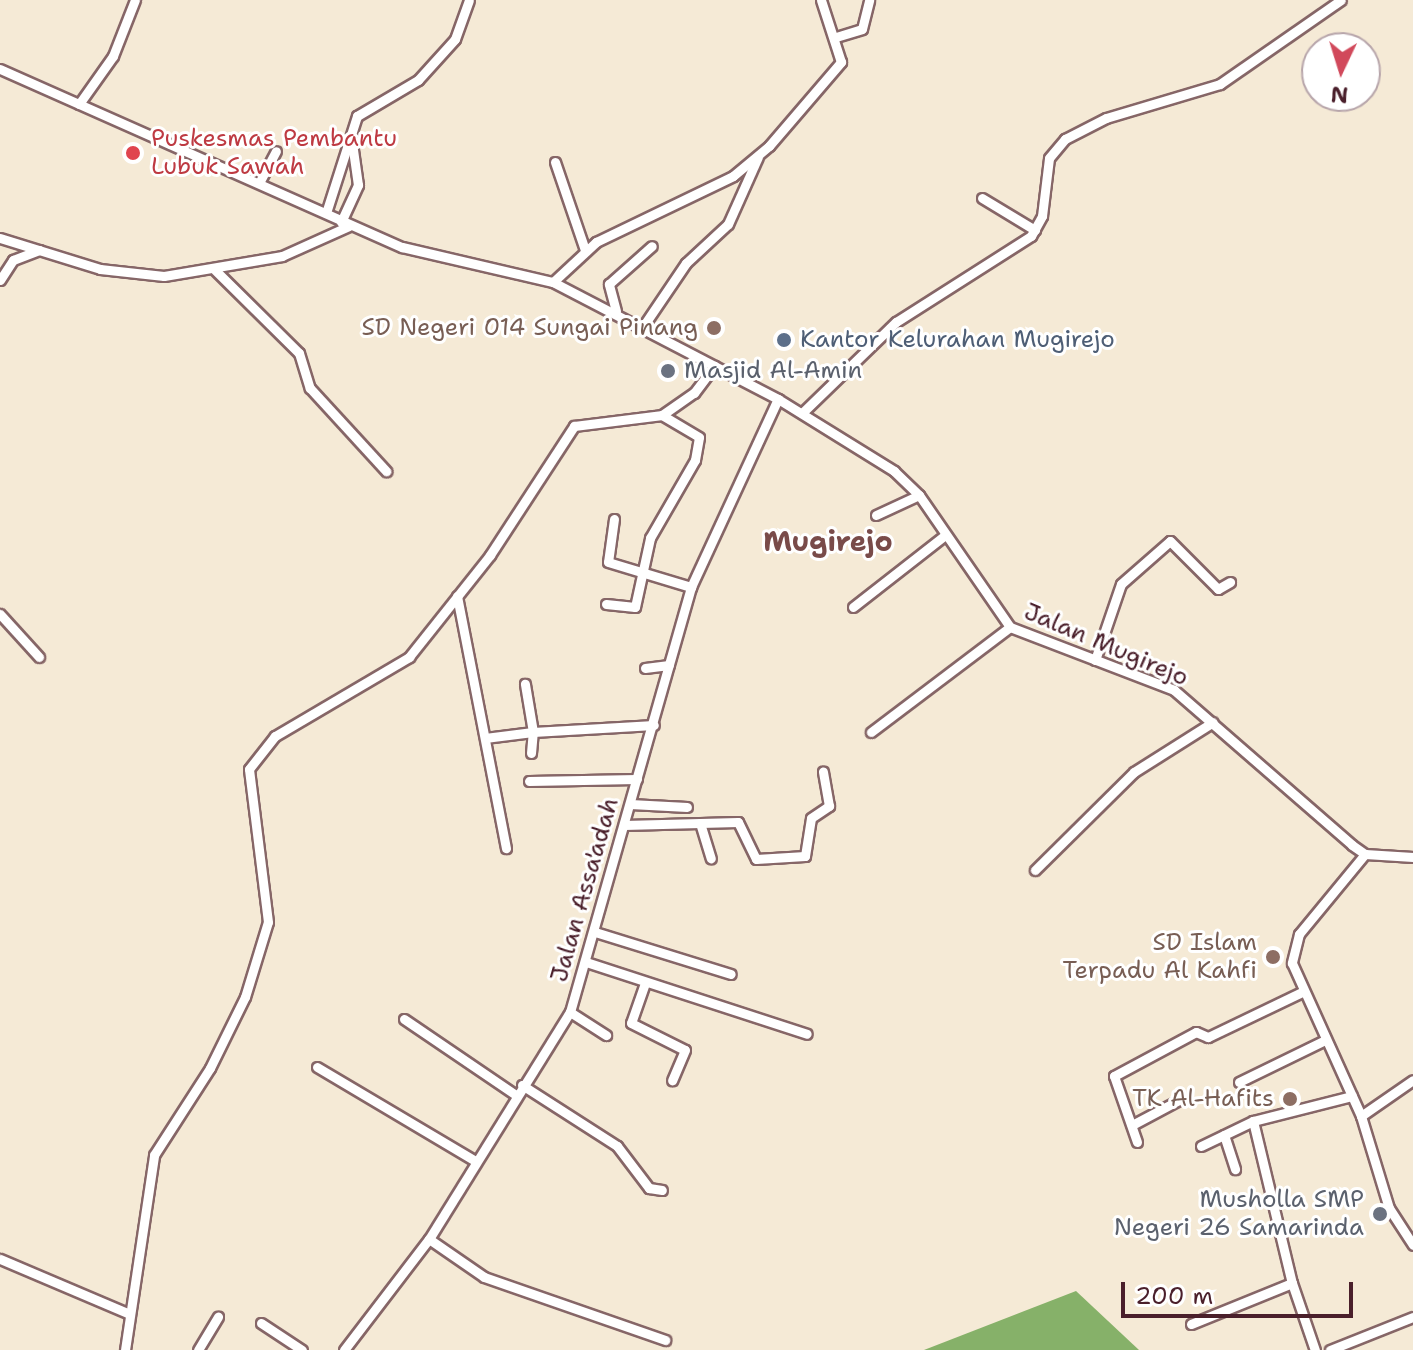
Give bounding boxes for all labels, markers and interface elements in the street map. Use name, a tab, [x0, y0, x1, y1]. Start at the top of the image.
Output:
north arrow	[1301, 32, 1381, 112]
text: N	[1330, 79, 1349, 110]
place label: Puskesmas Pembantu Lubuk Sawah	[151, 125, 397, 181]
marker: Puskesmas Pembantu Lubuk Sawah	[122, 142, 144, 164]
place label: SD Negeri 014 Sungai Pinang	[362, 314, 698, 342]
marker: SD Negeri 014 Sungai Pinang	[705, 319, 723, 337]
place label: Kantor Kelurahan Mugirejo	[800, 326, 1115, 354]
marker: Kantor Kelurahan Mugirejo	[775, 331, 793, 349]
place label: Masjid Al-Amin	[684, 357, 862, 385]
marker: Masjid Al-Amin	[659, 362, 677, 380]
district label: Mugirejo	[763, 524, 893, 558]
street label: Jalan Mugirejo	[1020, 597, 1192, 693]
street label: Jalan Assa'adah	[545, 795, 625, 985]
place label: SD Islam Terpadu Al Kahfi	[1063, 929, 1257, 985]
marker: SD Islam Terpadu Al Kahfi	[1264, 948, 1282, 966]
place label: TK Al-Hafits	[1132, 1085, 1274, 1113]
marker: TK Al-Hafits	[1281, 1090, 1299, 1108]
place label: Musholla SMP Negeri 26 Samarinda	[1114, 1186, 1364, 1242]
marker: Musholla SMP Negeri 26 Samarinda	[1371, 1205, 1389, 1223]
scale bar	[1125, 1266, 1357, 1316]
text: 200 m	[1135, 1280, 1213, 1312]

